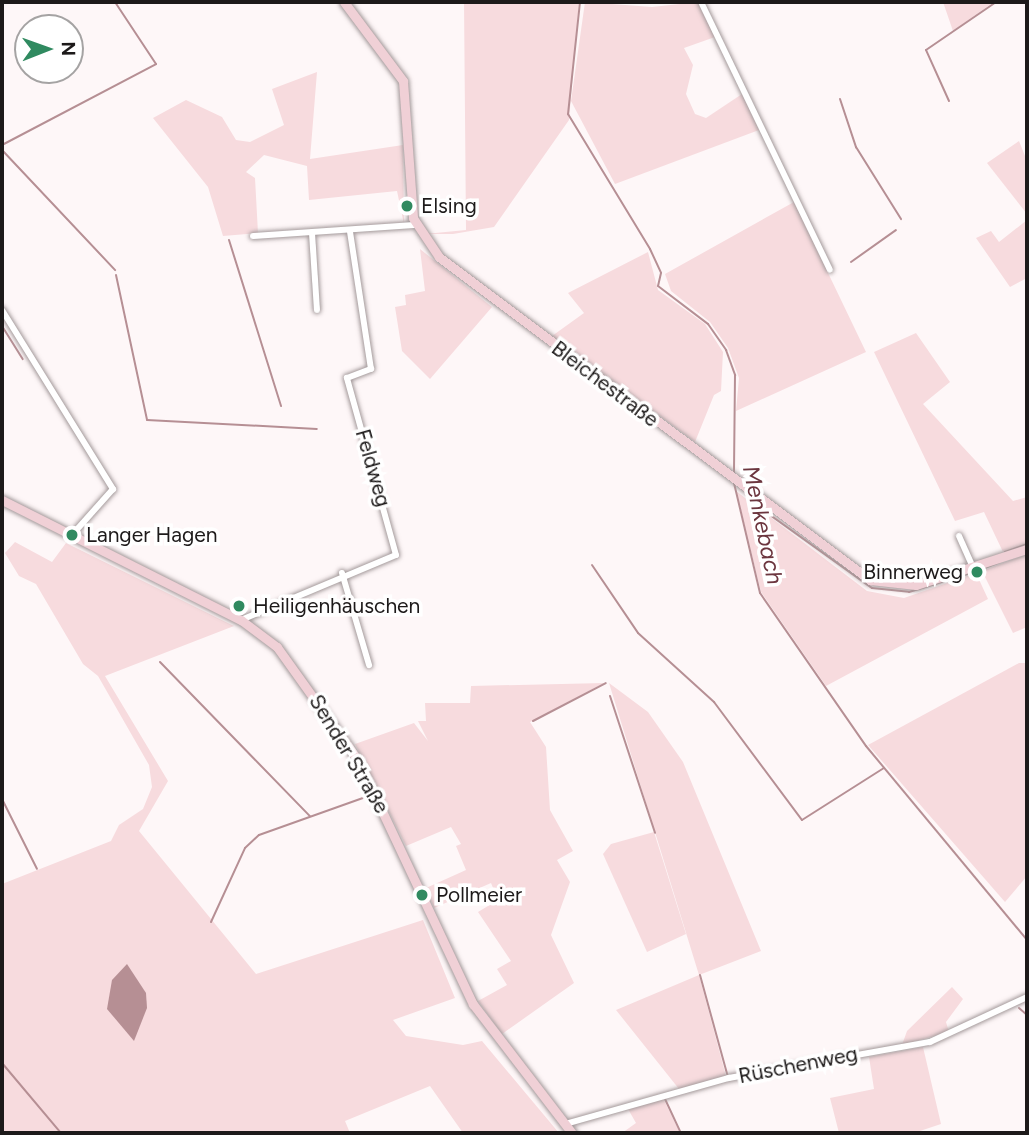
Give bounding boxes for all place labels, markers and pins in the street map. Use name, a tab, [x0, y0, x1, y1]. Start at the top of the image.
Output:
place label: Elsing	[421, 193, 477, 219]
marker: Elsing	[399, 198, 415, 214]
place label: Langer Hagen	[86, 522, 217, 548]
marker: Langer Hagen	[64, 527, 80, 543]
place label: Binnerweg	[863, 559, 963, 585]
marker: Binnerweg	[969, 564, 985, 580]
place label: Heiligenhäuschen	[253, 593, 420, 619]
marker: Heiligenhäuschen	[231, 598, 247, 614]
place label: Pollmeier	[436, 882, 522, 908]
marker: Pollmeier	[414, 887, 430, 903]

